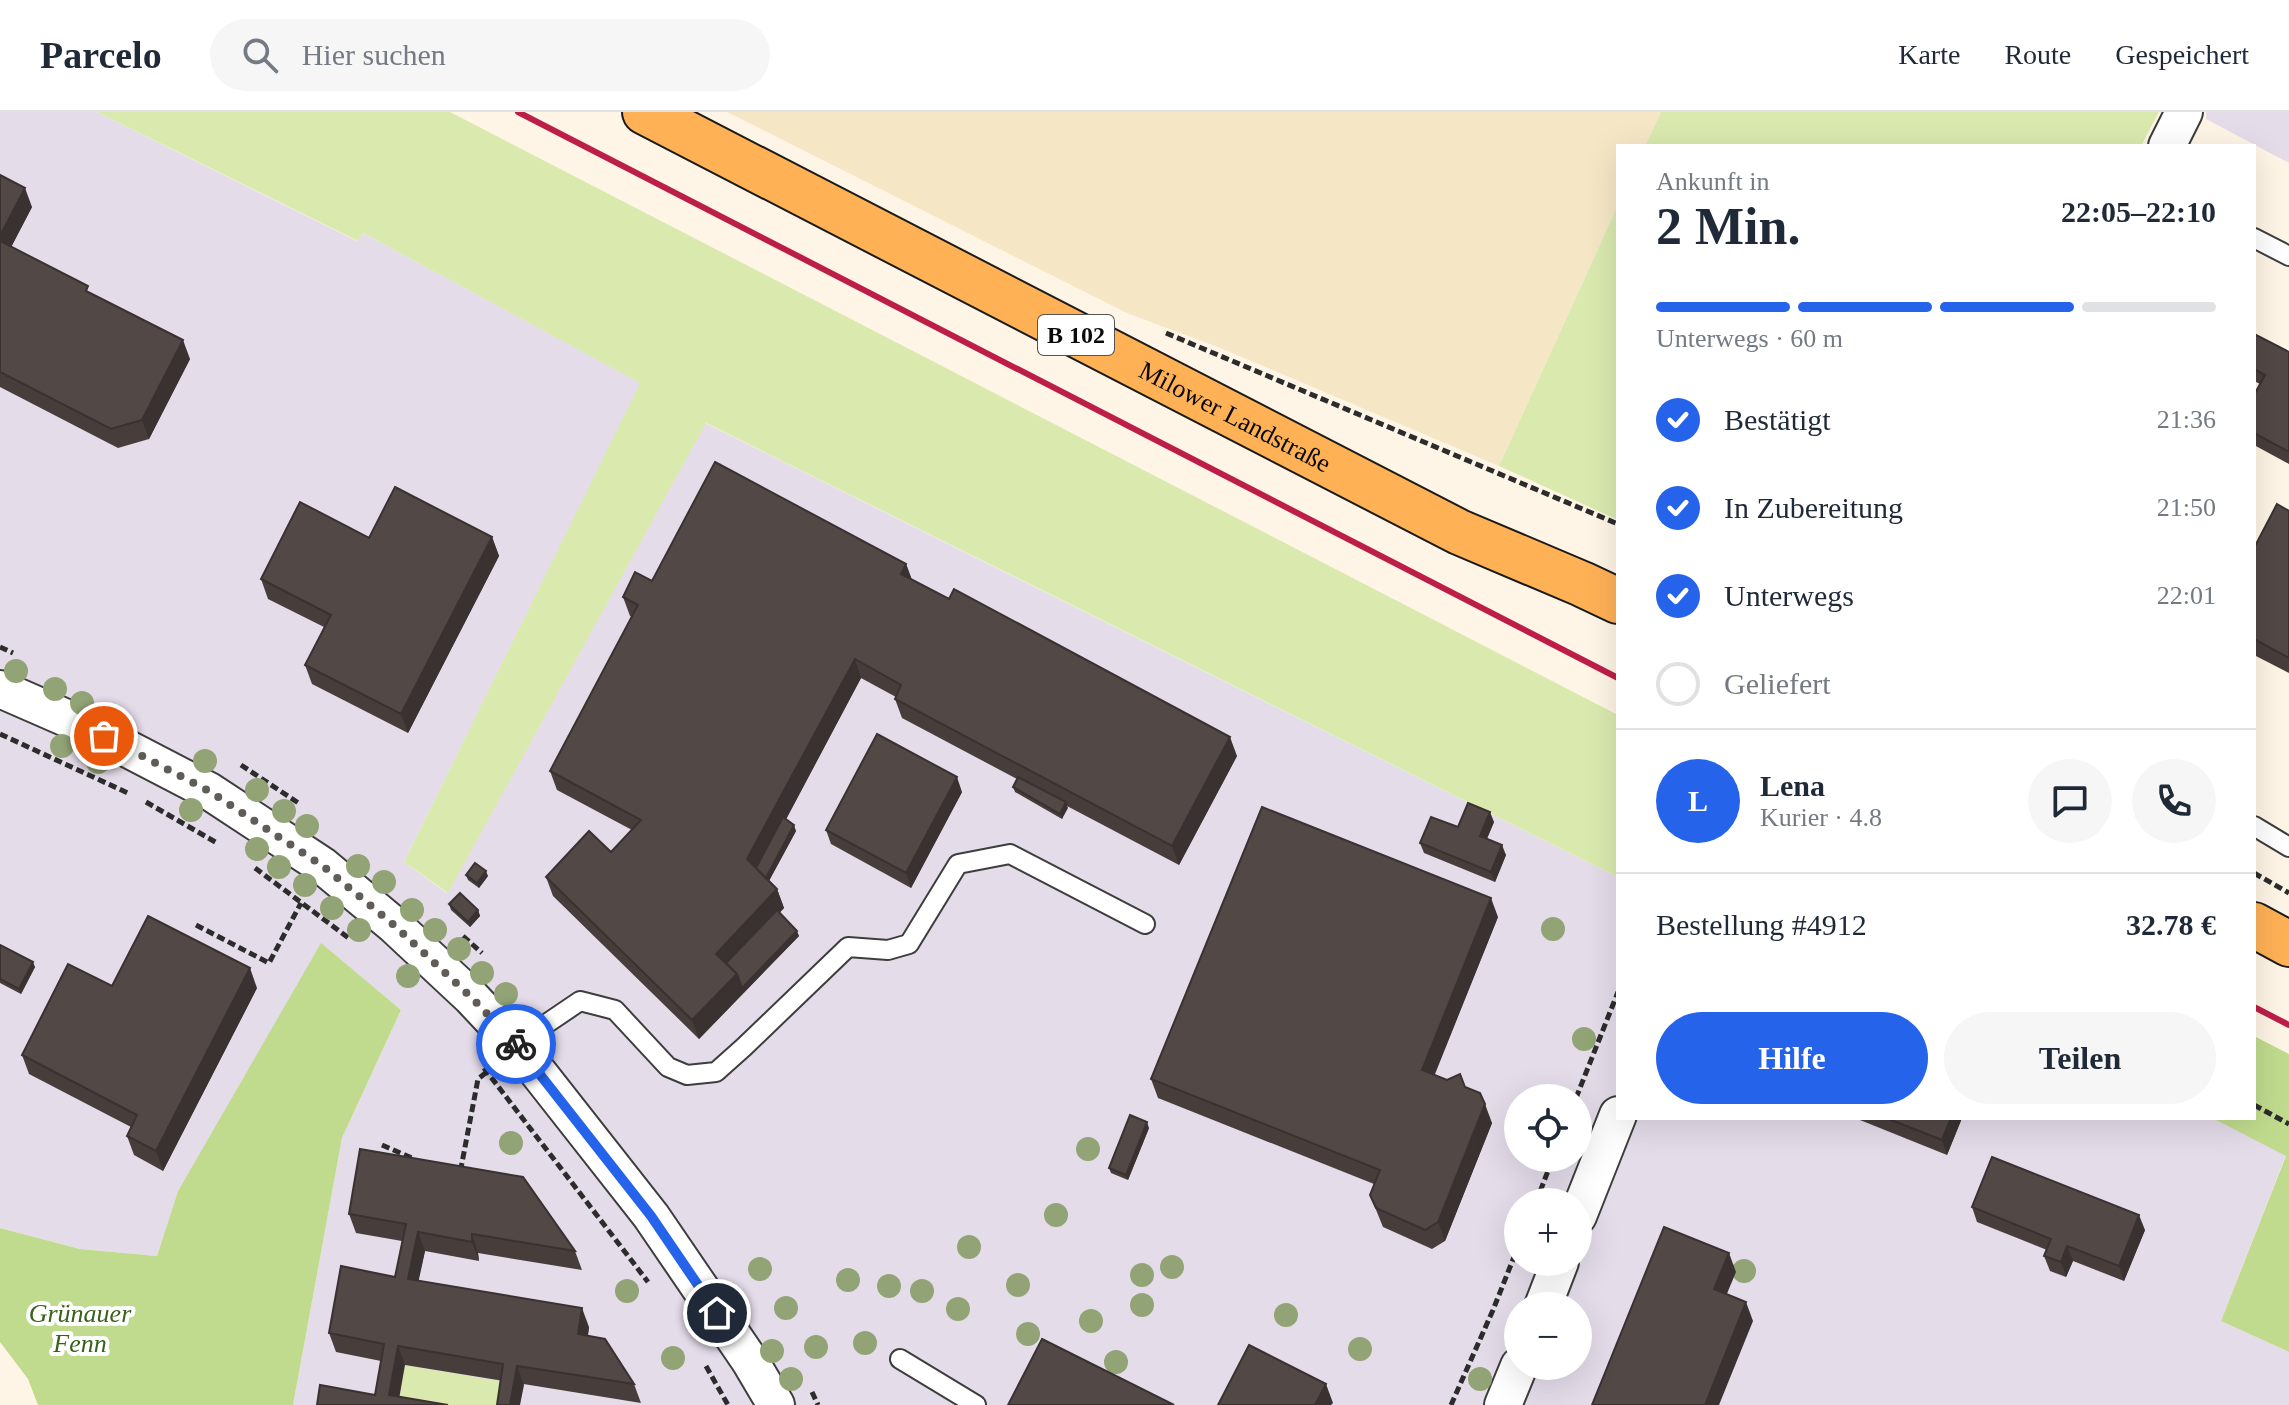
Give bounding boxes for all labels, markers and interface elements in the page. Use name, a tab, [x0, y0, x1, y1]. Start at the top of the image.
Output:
search box	[210, 19, 770, 91]
icon: search	[238, 33, 282, 77]
text: Parcelo	[40, 34, 162, 76]
text: Hier suchen	[302, 38, 446, 71]
text: Karte	[1898, 39, 1960, 70]
text: Route	[2004, 39, 2071, 70]
text: Gespeichert	[2115, 39, 2249, 70]
text: Ankunft in	[1656, 167, 1769, 196]
text: 22:05–22:10	[2061, 195, 2216, 228]
text: 2 Min.	[1656, 198, 1800, 255]
road number: B 102	[1038, 315, 1114, 355]
text: Unterwegs · 60 m	[1656, 324, 1843, 353]
street label: Milower Landstraße	[1134, 355, 1336, 478]
icon: check	[1656, 398, 1700, 442]
text: Bestätigt	[1724, 403, 1831, 436]
text: 21:36	[2157, 405, 2216, 434]
icon: check	[1656, 486, 1700, 530]
text: In Zubereitung	[1724, 491, 1903, 524]
text: 21:50	[2157, 493, 2216, 522]
icon: check	[1656, 574, 1700, 618]
text: Unterwegs	[1724, 579, 1854, 612]
text: 22:01	[2157, 581, 2216, 610]
text: Geliefert	[1724, 667, 1831, 700]
pin	[70, 702, 138, 770]
icon: bag	[82, 714, 126, 758]
button: chat	[2028, 759, 2112, 843]
button: phone	[2132, 759, 2216, 843]
text: Lena	[1760, 769, 1825, 802]
text: L	[1688, 784, 1708, 817]
text: Kurier · 4.8	[1760, 803, 1882, 832]
text: Bestellung #4912	[1656, 908, 1867, 941]
text: 32.78 €	[2126, 908, 2216, 941]
courier	[476, 1004, 556, 1084]
button: Hilfe	[1656, 1012, 1928, 1104]
button: Teilen	[1944, 1012, 2216, 1104]
icon: bike	[494, 1022, 538, 1066]
map controls	[1504, 1084, 1592, 1380]
button: locate	[1504, 1084, 1592, 1172]
button: +	[1504, 1188, 1592, 1276]
pin	[683, 1279, 751, 1347]
icon: home	[695, 1291, 739, 1335]
button: −	[1504, 1292, 1592, 1380]
park label: Grünauer Fenn	[29, 1299, 132, 1358]

